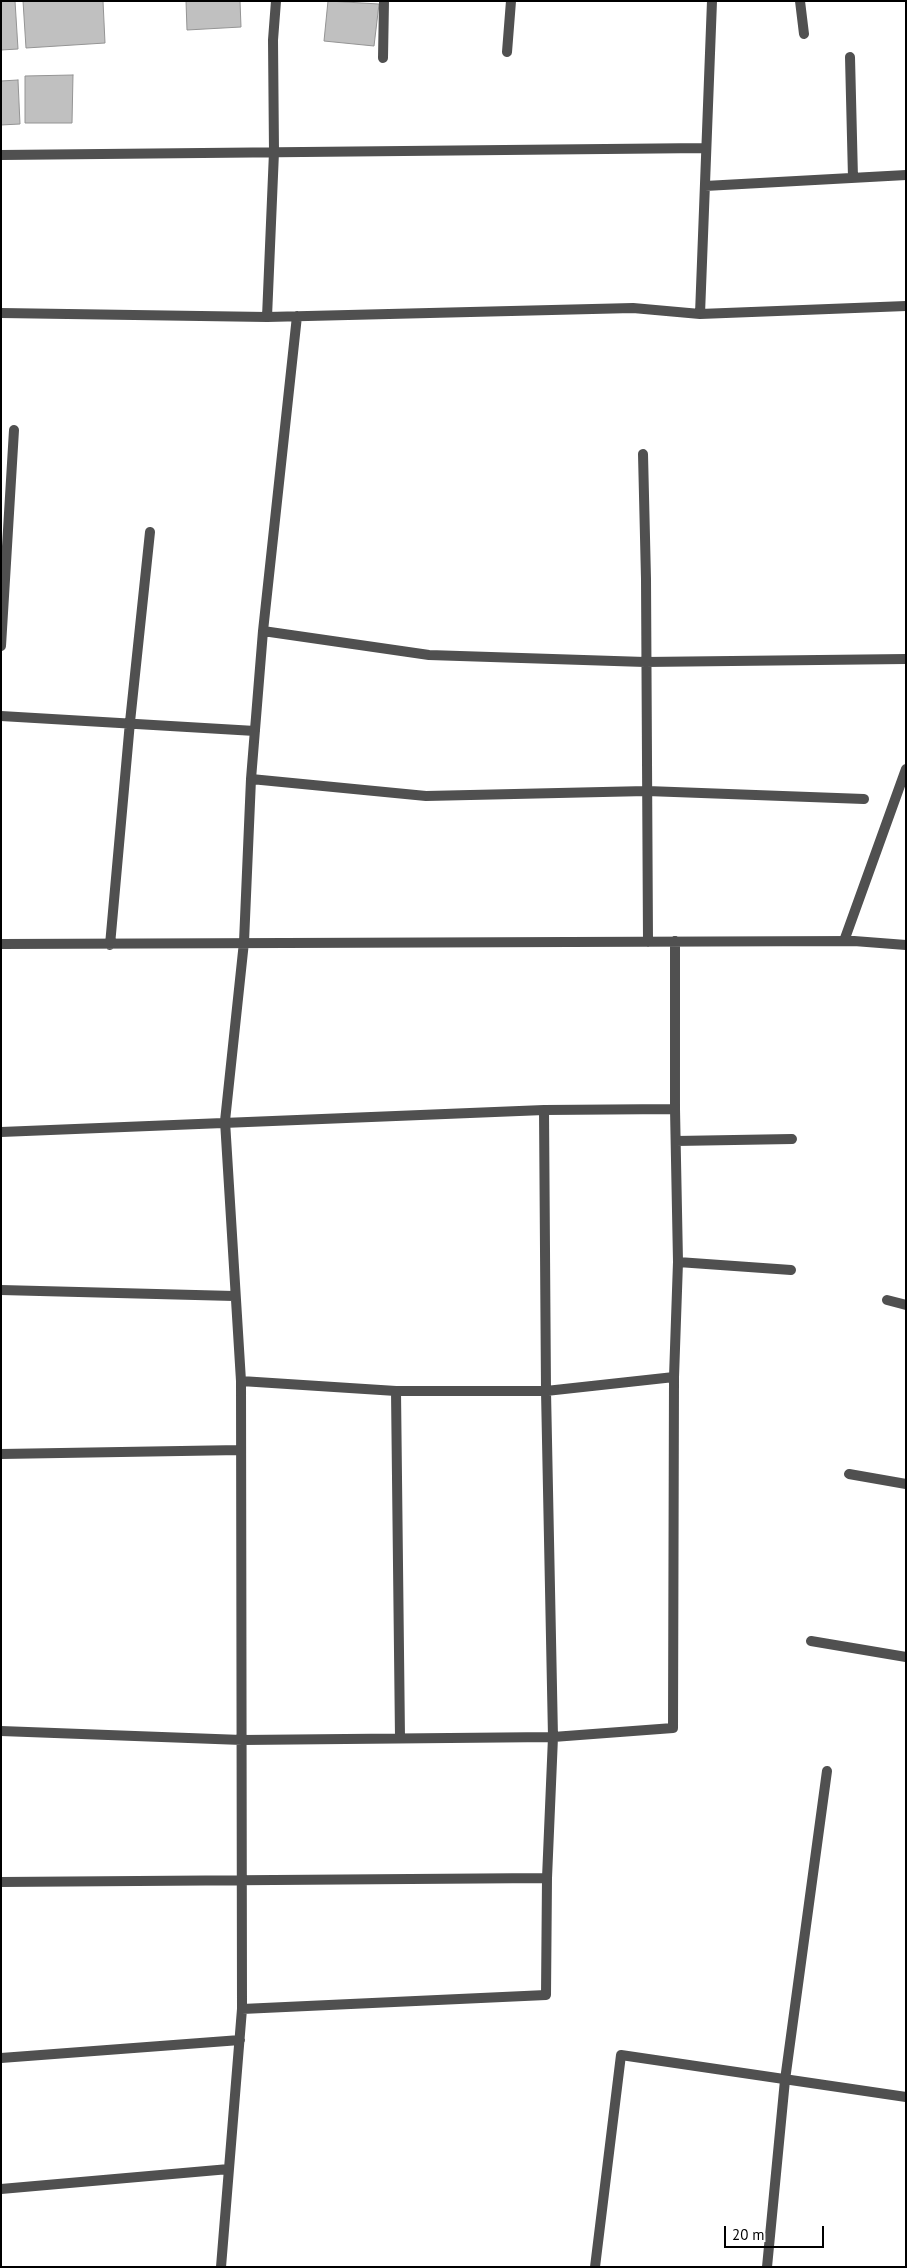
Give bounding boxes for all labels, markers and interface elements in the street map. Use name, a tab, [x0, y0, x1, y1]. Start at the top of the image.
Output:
scale bar	[727, 2216, 827, 2248]
text: 20 m	[732, 2225, 765, 2244]

